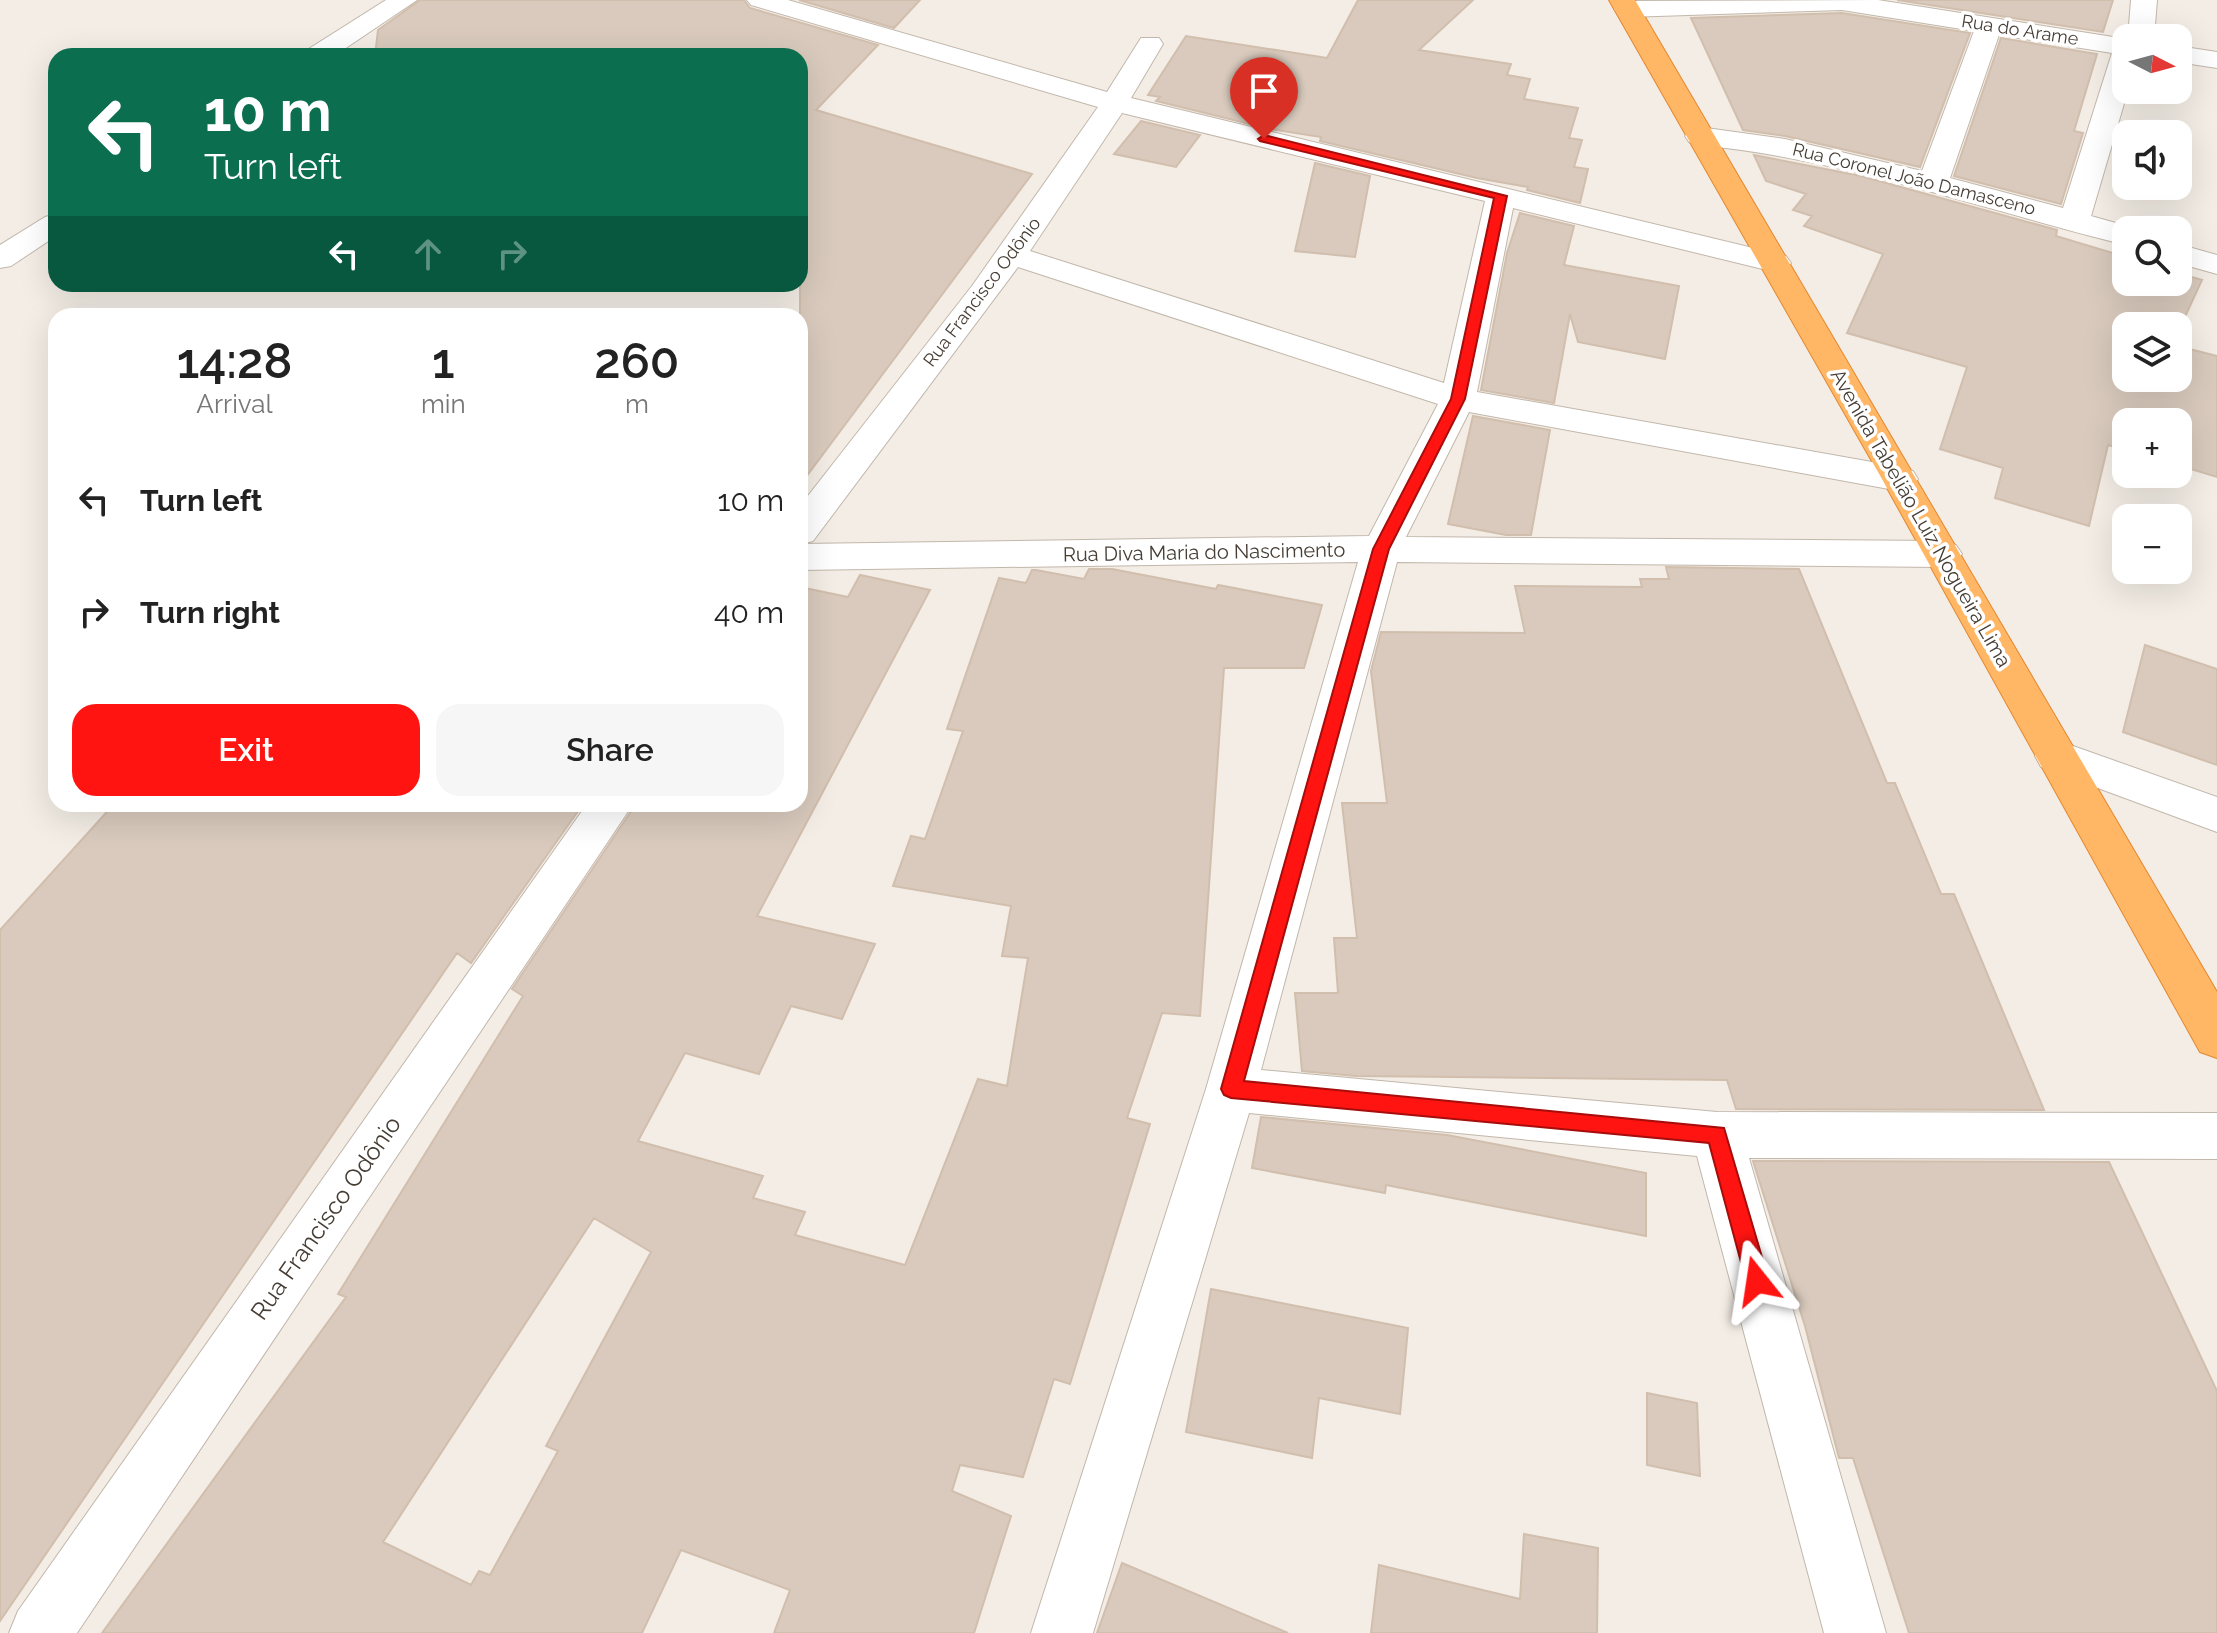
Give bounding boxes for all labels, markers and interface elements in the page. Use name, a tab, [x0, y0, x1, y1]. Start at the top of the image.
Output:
street label: Rua do Arame	[1960, 10, 2080, 49]
north arrow	[2112, 24, 2192, 104]
map controls	[2112, 24, 2192, 584]
pin	[1230, 57, 1298, 139]
icon: arrive	[1242, 69, 1286, 113]
text: 10 m	[204, 78, 332, 144]
icon: left	[72, 80, 176, 184]
button: sound	[2112, 120, 2192, 200]
street label: Rua Coronel João Damasceno	[1791, 138, 2038, 219]
text: Turn left	[204, 145, 342, 187]
street label: Rua Francisco Odônio	[919, 213, 1045, 370]
button: search	[2112, 216, 2192, 296]
icon: left	[322, 232, 366, 276]
icon: ahead	[406, 232, 450, 276]
icon: right	[490, 232, 534, 276]
button: layers	[2112, 312, 2192, 392]
text: 14:28	[177, 333, 292, 389]
text: 1	[432, 333, 455, 389]
text: 260	[594, 333, 679, 389]
street label: Avenida Tabelião Luiz Nogueira Lima	[1826, 365, 2016, 671]
text: Arrival	[196, 389, 273, 419]
text: min	[421, 389, 466, 419]
text: m	[625, 389, 649, 419]
button: +	[2112, 408, 2192, 488]
icon: left	[72, 478, 116, 522]
text: Turn left	[140, 483, 262, 518]
text: 10 m	[718, 483, 784, 518]
button: −	[2112, 504, 2192, 584]
street label: Rua Diva Maria do Nascimento	[1063, 538, 1345, 566]
icon: right	[72, 590, 116, 634]
text: Turn right	[140, 595, 280, 630]
text: 40 m	[714, 595, 784, 630]
button: Exit	[72, 704, 420, 796]
button: Share	[436, 704, 784, 796]
street label: Rua Francisco Odônio	[244, 1110, 407, 1325]
position arrow	[1715, 1239, 1799, 1323]

